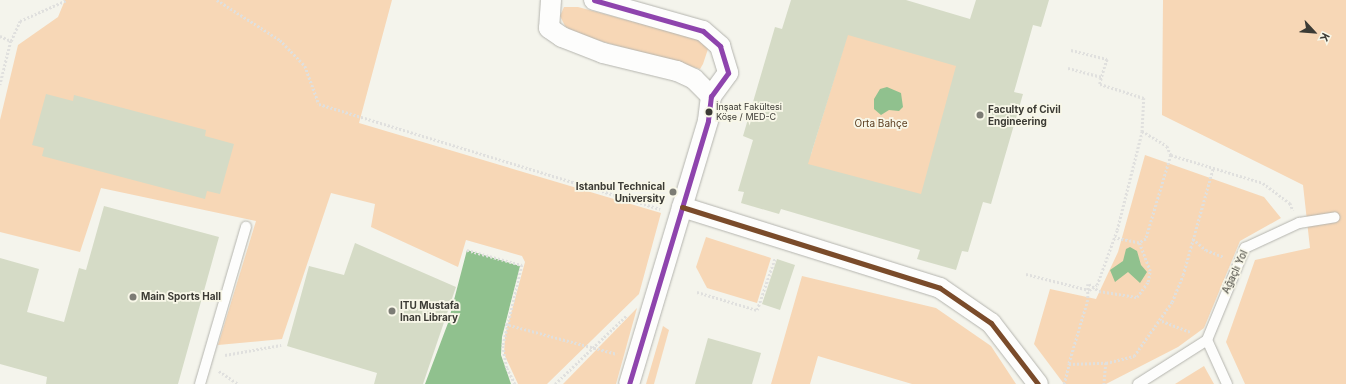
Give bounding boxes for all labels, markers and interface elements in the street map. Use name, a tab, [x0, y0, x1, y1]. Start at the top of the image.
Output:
north arrow	[1294, 12, 1334, 52]
text: K	[1317, 31, 1333, 44]
place label: İnşaat Fakültesi Köşe / MED-C	[716, 102, 782, 123]
place label: Faculty of Civil Engineering	[988, 103, 1061, 126]
marker: İnşaat Fakültesi Köşe / MED-C	[704, 107, 714, 117]
marker: Faculty of Civil Engineering	[975, 110, 985, 120]
park label: Orta Bahçe	[855, 118, 907, 130]
place label: Istanbul Technical University	[576, 180, 665, 204]
marker: Istanbul Technical University	[668, 187, 678, 197]
street label: Ağaçlı Yol	[1220, 248, 1250, 296]
place label: Main Sports Hall	[141, 291, 221, 303]
marker: Main Sports Hall	[128, 292, 138, 302]
place label: ITU Mustafa Inan Library	[400, 299, 459, 322]
marker: ITU Mustafa Inan Library	[387, 306, 397, 316]

